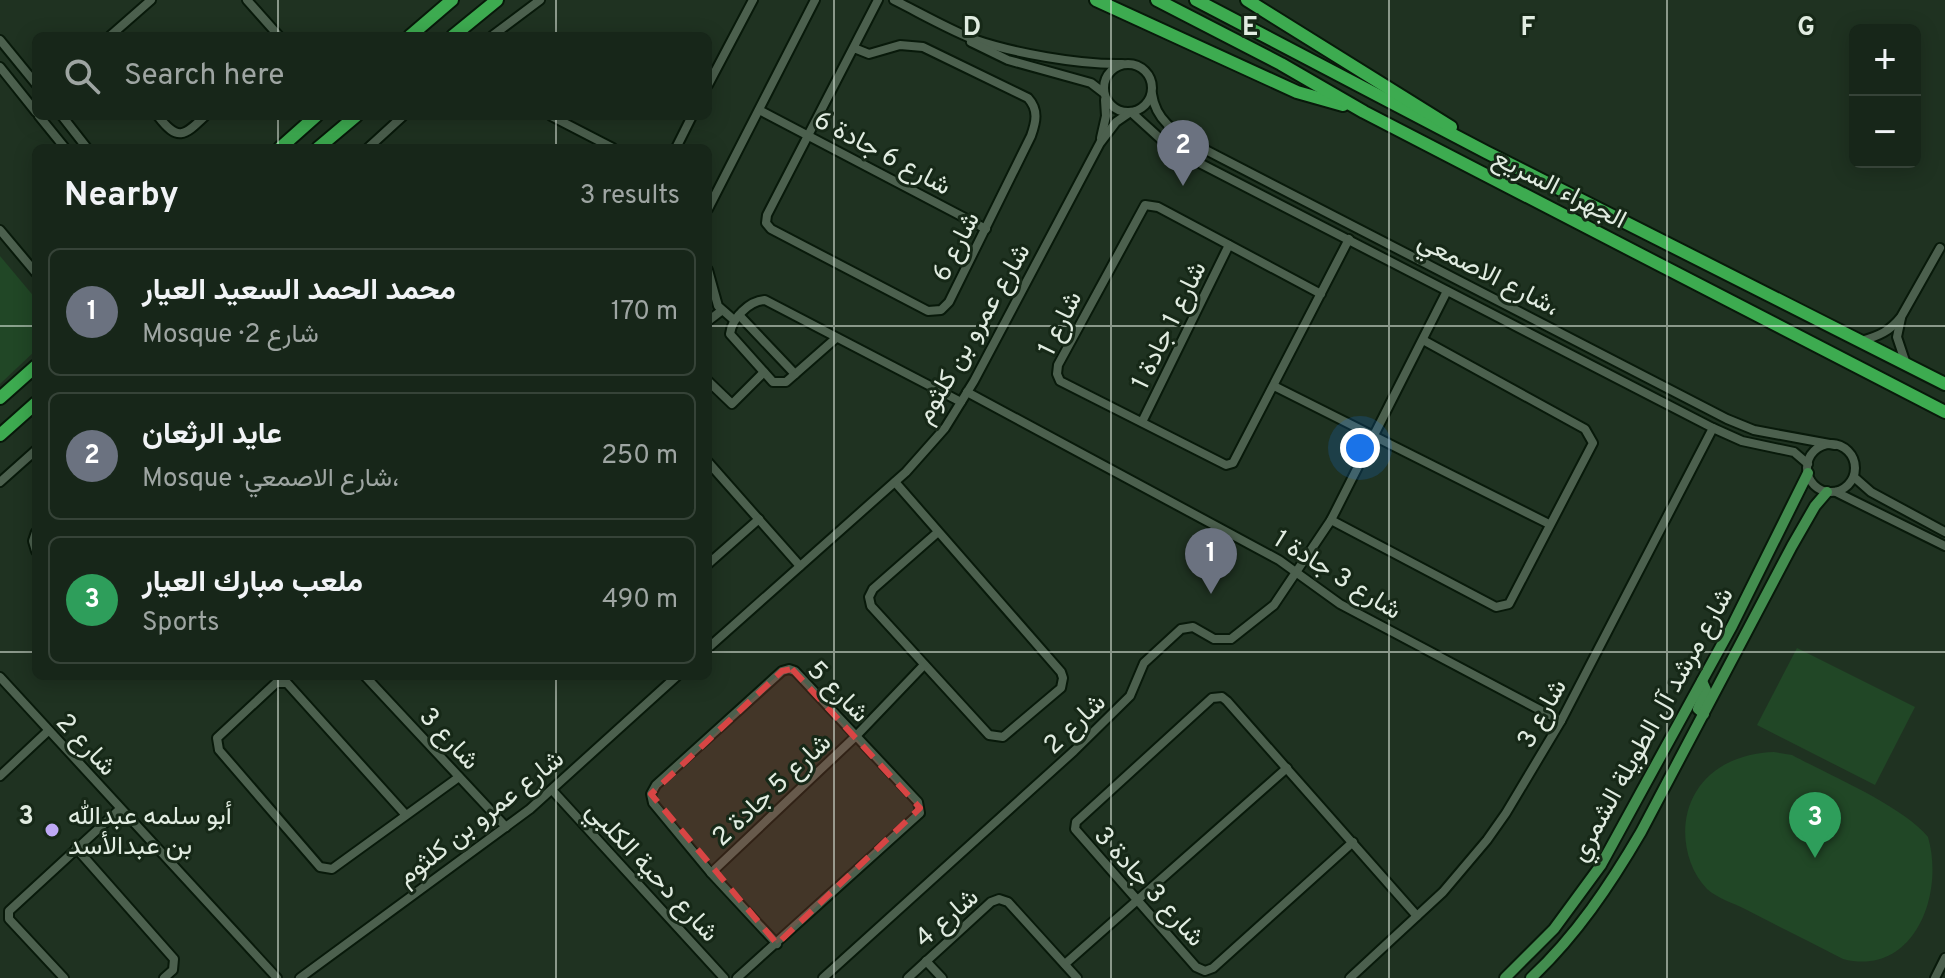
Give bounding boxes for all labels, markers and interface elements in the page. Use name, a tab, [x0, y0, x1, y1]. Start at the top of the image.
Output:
text: D	[963, 12, 981, 45]
text: E	[1242, 12, 1258, 45]
text: F	[1521, 12, 1536, 45]
text: G	[1797, 12, 1815, 45]
map controls	[1849, 24, 1921, 168]
button: +	[1849, 24, 1921, 96]
search box	[32, 32, 712, 120]
icon: search	[60, 54, 104, 98]
text: Search here	[124, 58, 284, 95]
button: −	[1849, 96, 1921, 168]
street label: شارع 6 جادة 6	[808, 104, 956, 204]
pin: 2	[1157, 120, 1209, 186]
street label: الجهراء السريع	[1486, 142, 1631, 238]
text: Nearby	[64, 175, 179, 218]
text: 3 results	[580, 180, 680, 213]
street label: شارع 6	[926, 207, 989, 288]
street label: شارع الاصمعي،	[1411, 225, 1564, 327]
street label: شارع عمرو بن كلثوم	[909, 238, 1039, 430]
street label: شارع 1 جادة 1	[1125, 256, 1216, 396]
text: محمد الحمد السعيد العيار	[142, 273, 456, 310]
street label: شارع 1	[1031, 286, 1091, 362]
text: 1	[87, 296, 97, 329]
text: 170 m	[611, 296, 678, 329]
text: Mosque · شارع 2	[142, 319, 319, 352]
text: عايد الرثعان	[142, 417, 282, 454]
your location	[1340, 428, 1380, 468]
text: 2	[84, 440, 100, 473]
text: 250 m	[601, 440, 678, 473]
text: Mosque · شارع الاصمعي،	[142, 463, 399, 496]
street label: شارع 3 جادة 1	[1267, 524, 1407, 628]
pin: 1	[1185, 528, 1237, 594]
text: ملعب مبارك العيار	[142, 565, 363, 602]
street label: شارع مرشد آل الطويلة الشمري	[1564, 582, 1744, 869]
text: 3	[84, 584, 100, 617]
text: 490 m	[602, 584, 678, 617]
text: Sports	[142, 607, 219, 640]
street label: شارع 5	[799, 655, 875, 731]
street label: شارع 3	[1511, 674, 1576, 755]
street label: شارع 2	[1038, 687, 1114, 762]
street label: شارع 3	[411, 701, 485, 778]
street label: شارع 2	[48, 707, 123, 784]
street label: شارع 5 جادة 2	[706, 727, 839, 855]
street label: شارع عمرو بن كلثوم	[391, 744, 572, 894]
pin: 3	[1789, 792, 1841, 858]
street label: شارع دحية الكلبي	[576, 795, 725, 951]
place label: أبو سلمه عبدالله بن عبدالأسد	[68, 800, 232, 864]
text: 3	[18, 801, 34, 834]
marker: أبو سلمه عبدالله بن عبدالأسد	[43, 821, 61, 839]
street label: شارع 3 جادة 3	[1085, 821, 1211, 955]
street label: شارع 4	[909, 882, 987, 956]

